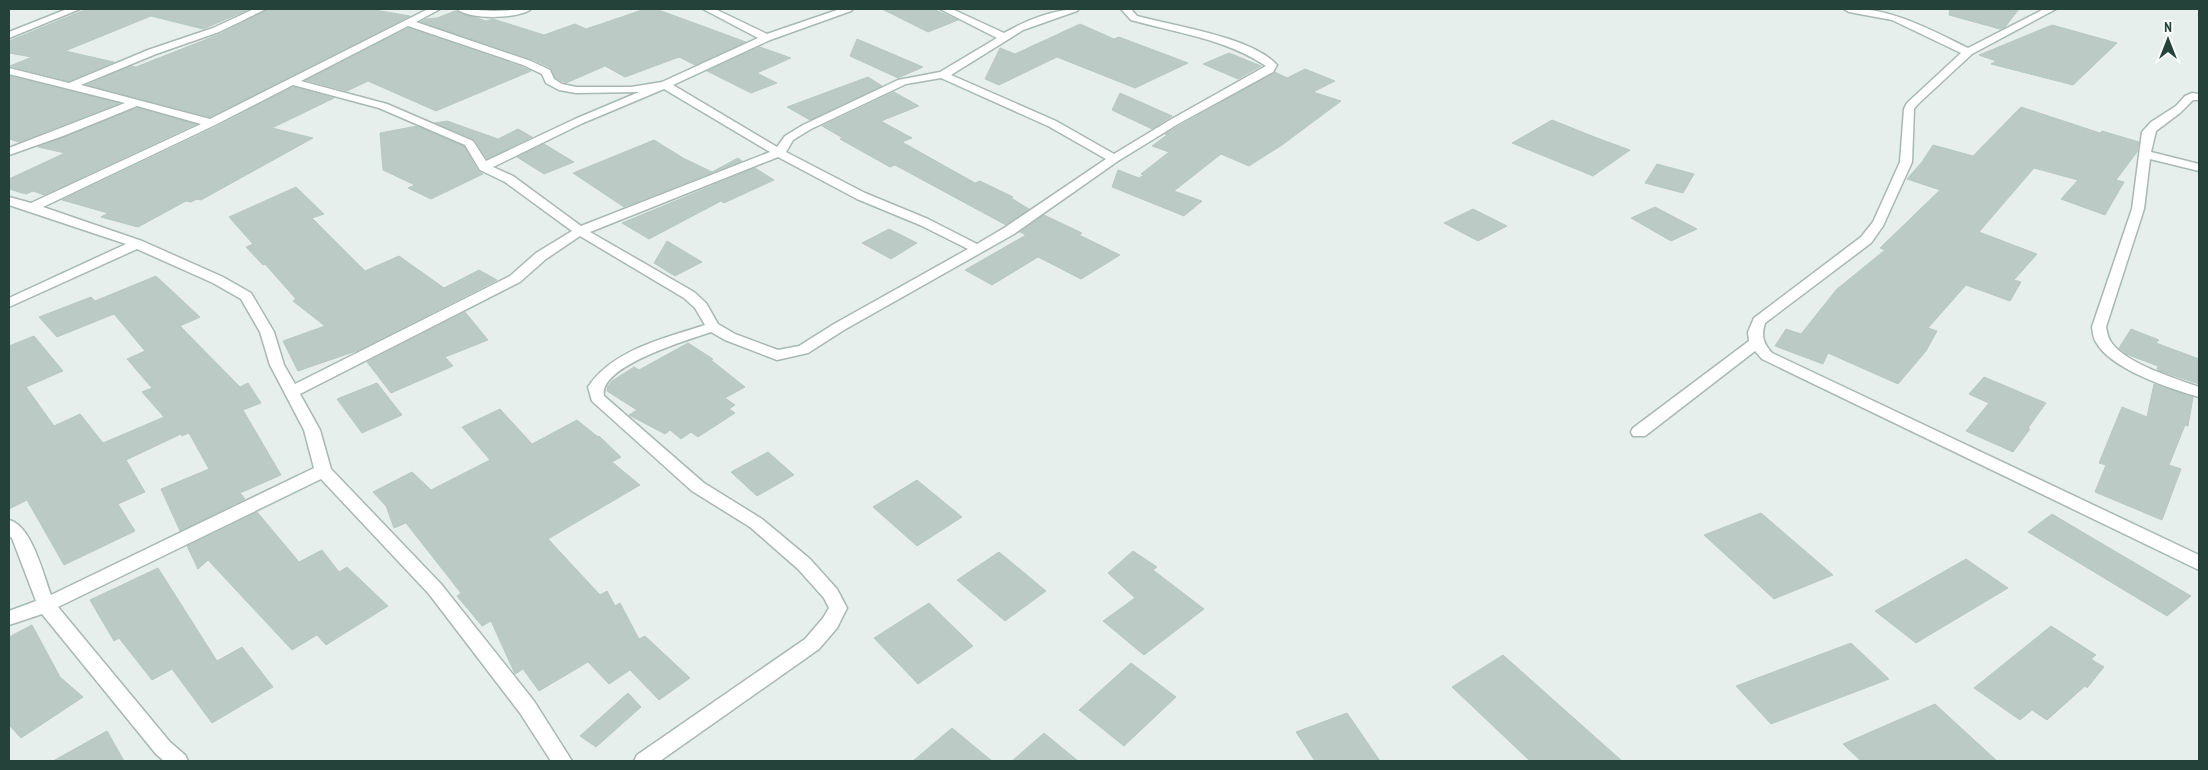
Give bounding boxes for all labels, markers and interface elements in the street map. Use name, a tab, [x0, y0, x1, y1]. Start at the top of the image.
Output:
north arrow	[2143, 15, 2193, 65]
text: N	[2164, 18, 2172, 36]

